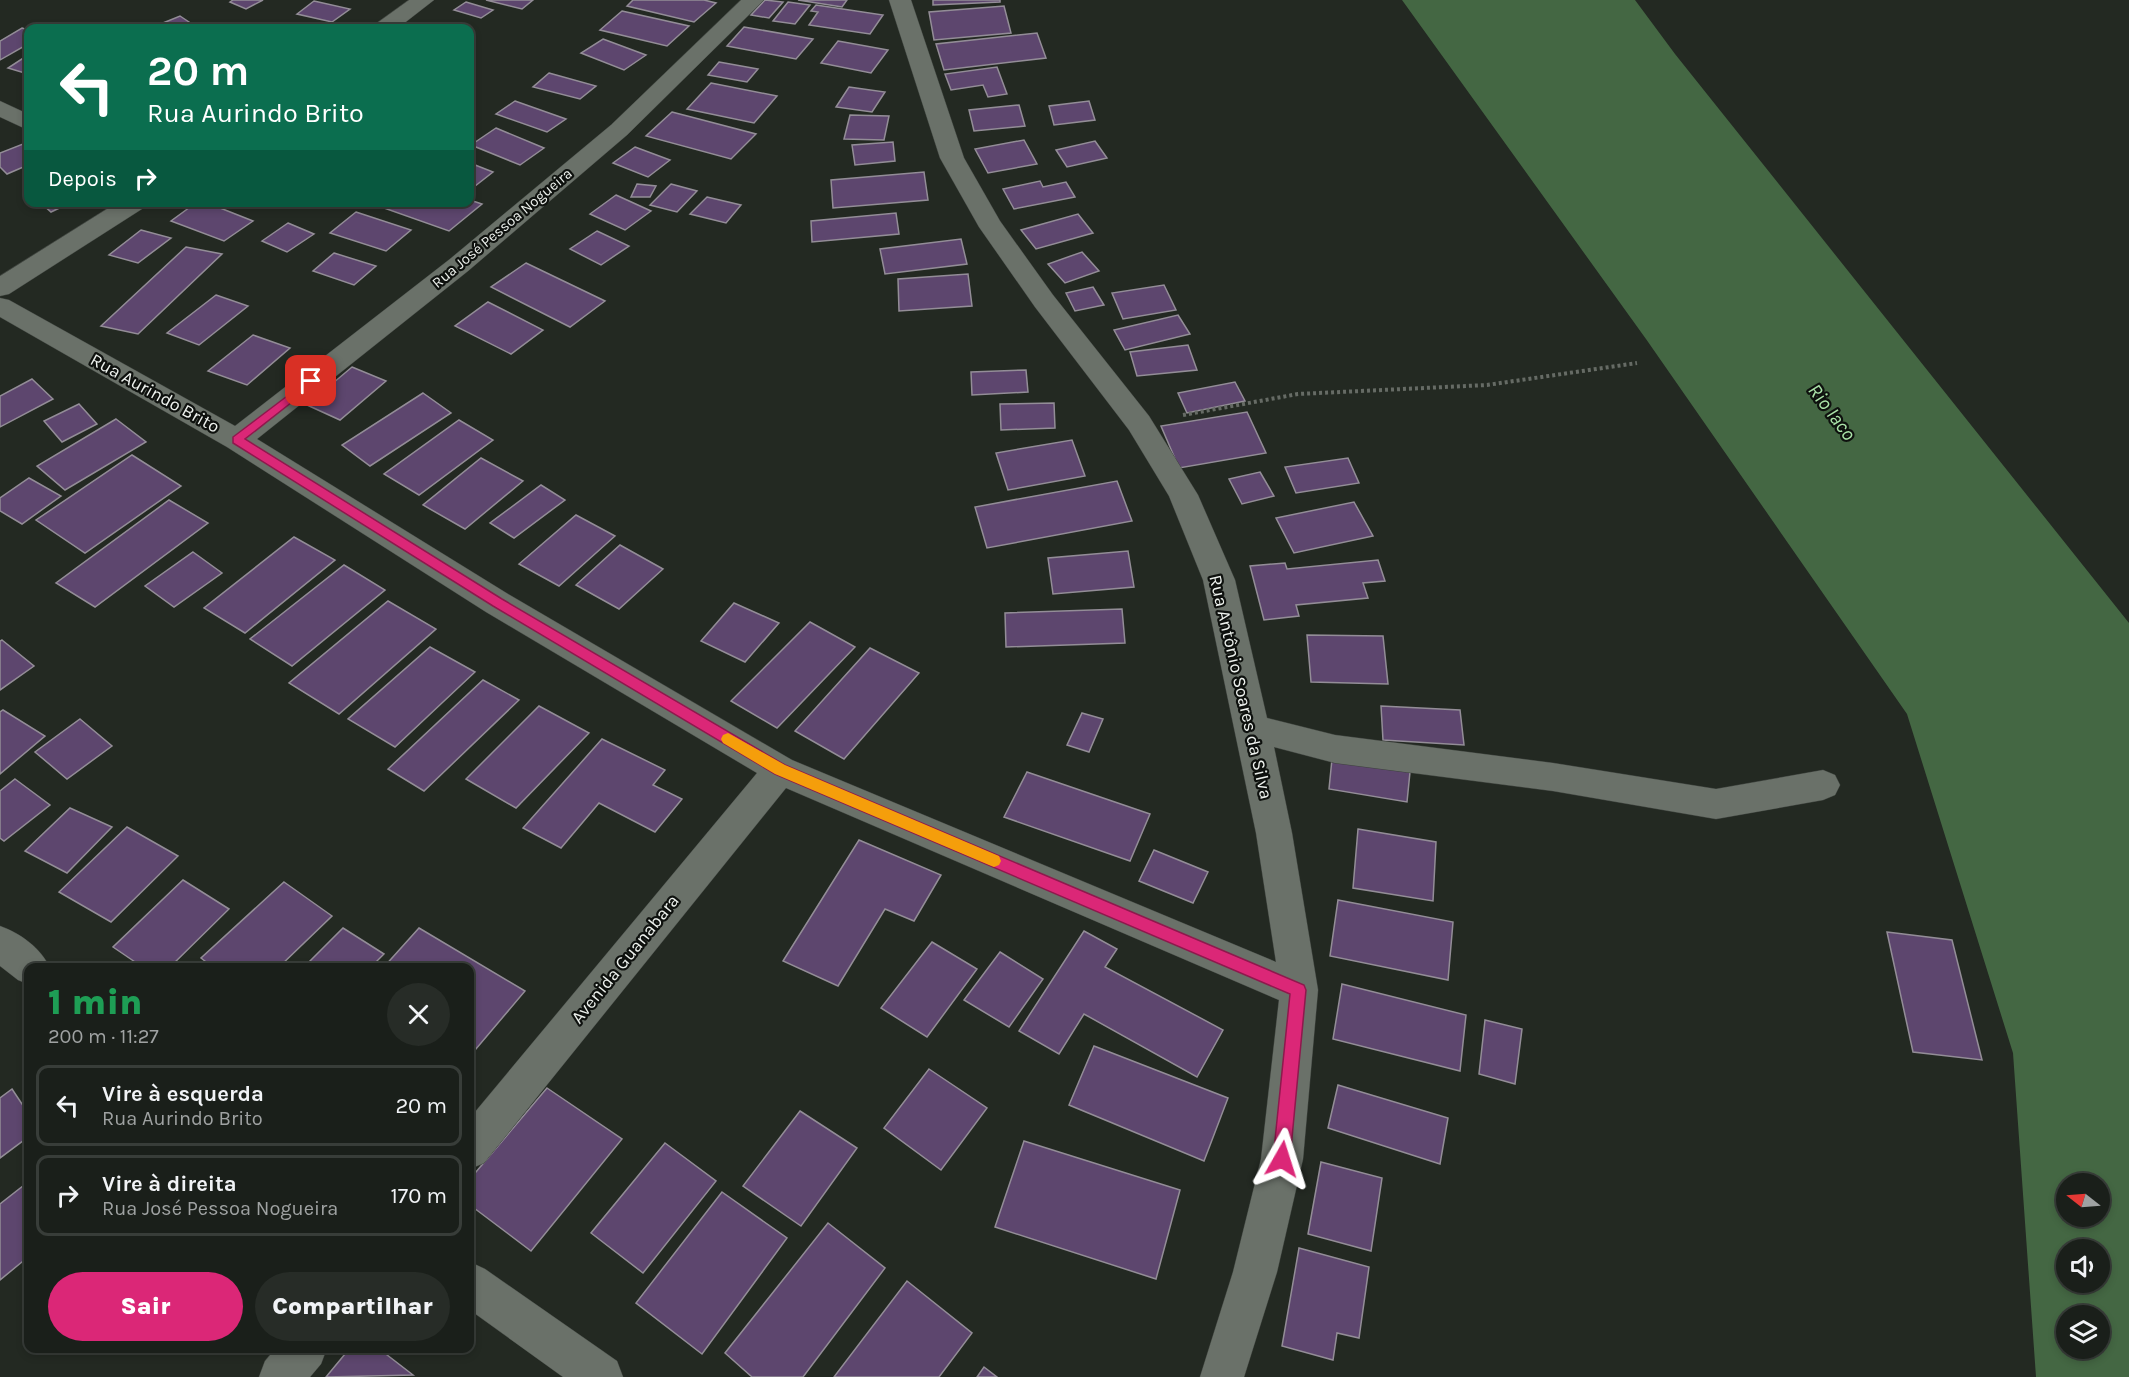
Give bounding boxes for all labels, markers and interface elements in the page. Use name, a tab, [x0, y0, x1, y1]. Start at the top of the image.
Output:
text: 20 m	[147, 46, 249, 96]
icon: left	[48, 48, 126, 126]
text: Rua Aurindo Brito	[147, 97, 364, 129]
icon: right	[129, 162, 162, 195]
street label: Rua José Pessoa Nogueira	[428, 164, 576, 292]
text: Depois	[48, 166, 117, 192]
street label: Rua Aurindo Brito	[86, 348, 224, 438]
pin	[285, 355, 336, 406]
icon: arrive	[294, 364, 327, 397]
water label: Rio Iaco	[1803, 379, 1861, 445]
street label: Rua Antônio Soares da Silva	[1204, 573, 1278, 801]
street label: Avenida Guanabara	[566, 890, 684, 1028]
text: 1 min	[48, 981, 142, 1023]
button: close	[387, 983, 450, 1046]
text: 200 m · 11:27	[48, 1025, 159, 1048]
text: Vire à esquerda	[102, 1081, 264, 1107]
icon: left	[51, 1089, 84, 1122]
text: 20 m	[395, 1093, 447, 1119]
text: Rua Aurindo Brito	[102, 1107, 263, 1130]
position arrow	[1250, 1127, 1314, 1191]
text: Vire à direita	[102, 1171, 237, 1197]
north arrow	[2056, 1173, 2110, 1227]
map controls	[2056, 1173, 2110, 1359]
icon: right	[51, 1179, 84, 1212]
text: 170 m	[391, 1183, 447, 1209]
text: Rua José Pessoa Nogueira	[102, 1197, 338, 1220]
button: sound	[2056, 1239, 2110, 1293]
button: Sair	[48, 1272, 243, 1341]
button: Compartilhar	[255, 1272, 450, 1341]
button: layers	[2056, 1305, 2110, 1359]

